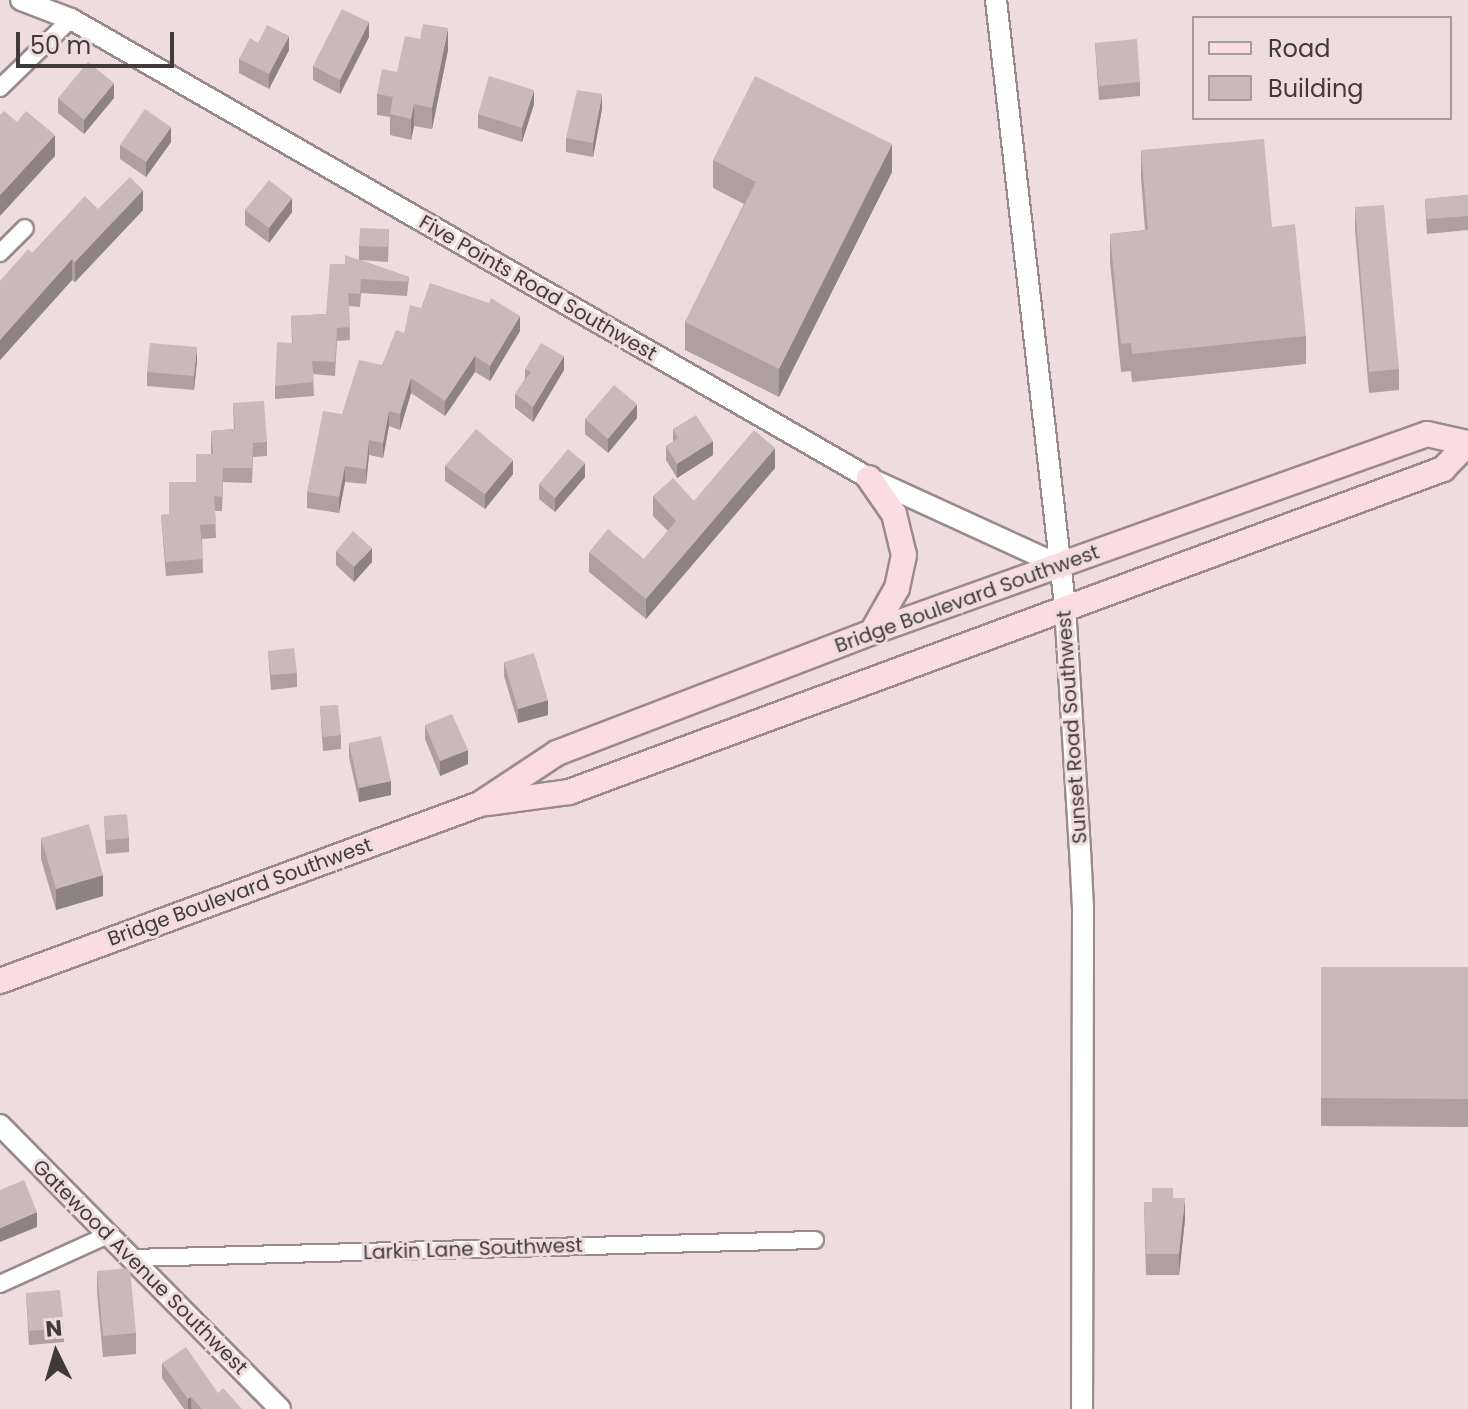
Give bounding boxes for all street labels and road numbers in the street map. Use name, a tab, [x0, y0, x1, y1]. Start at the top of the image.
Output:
street label: Five Points Road Southwest	[415, 210, 661, 366]
street label: Bridge Boulevard Southwest	[832, 540, 1102, 658]
street label: Sunset Road Southwest	[1052, 609, 1092, 845]
street label: Bridge Boulevard Southwest	[105, 833, 375, 951]
street label: Gatewood Avenue Southwest	[28, 1155, 252, 1379]
street label: Larkin Lane Southwest	[363, 1233, 583, 1265]

